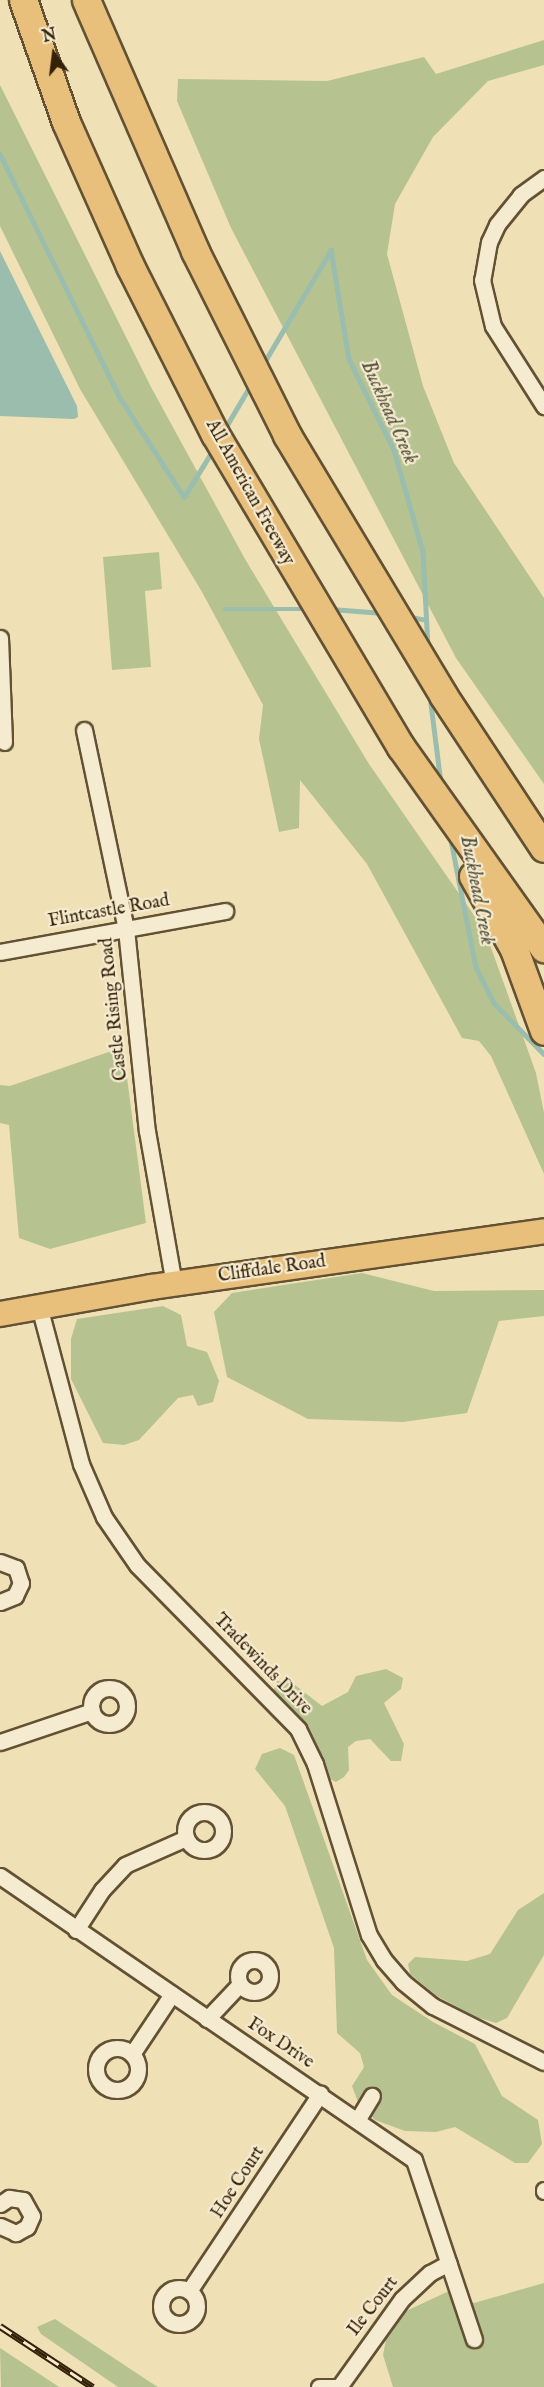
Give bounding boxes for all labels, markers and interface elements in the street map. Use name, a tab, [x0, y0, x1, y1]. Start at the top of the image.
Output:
north arrow	[24, 24, 84, 84]
text: N	[41, 25, 59, 48]
water label: Buckhead Creek	[355, 356, 423, 468]
street label: All American Freeway	[200, 416, 298, 570]
water label: Buckhead Creek	[455, 833, 499, 947]
street label: Flintcastle Road	[47, 891, 171, 933]
street label: Castle Rising Road	[97, 936, 133, 1082]
street label: Cliffdale Road	[217, 1252, 327, 1288]
street label: Tradewinds Drive	[208, 1610, 316, 1720]
street label: Fox Drive	[243, 2014, 317, 2074]
street label: Hoe Court	[208, 2143, 270, 2223]
street label: Ile Court	[344, 2273, 404, 2341]

